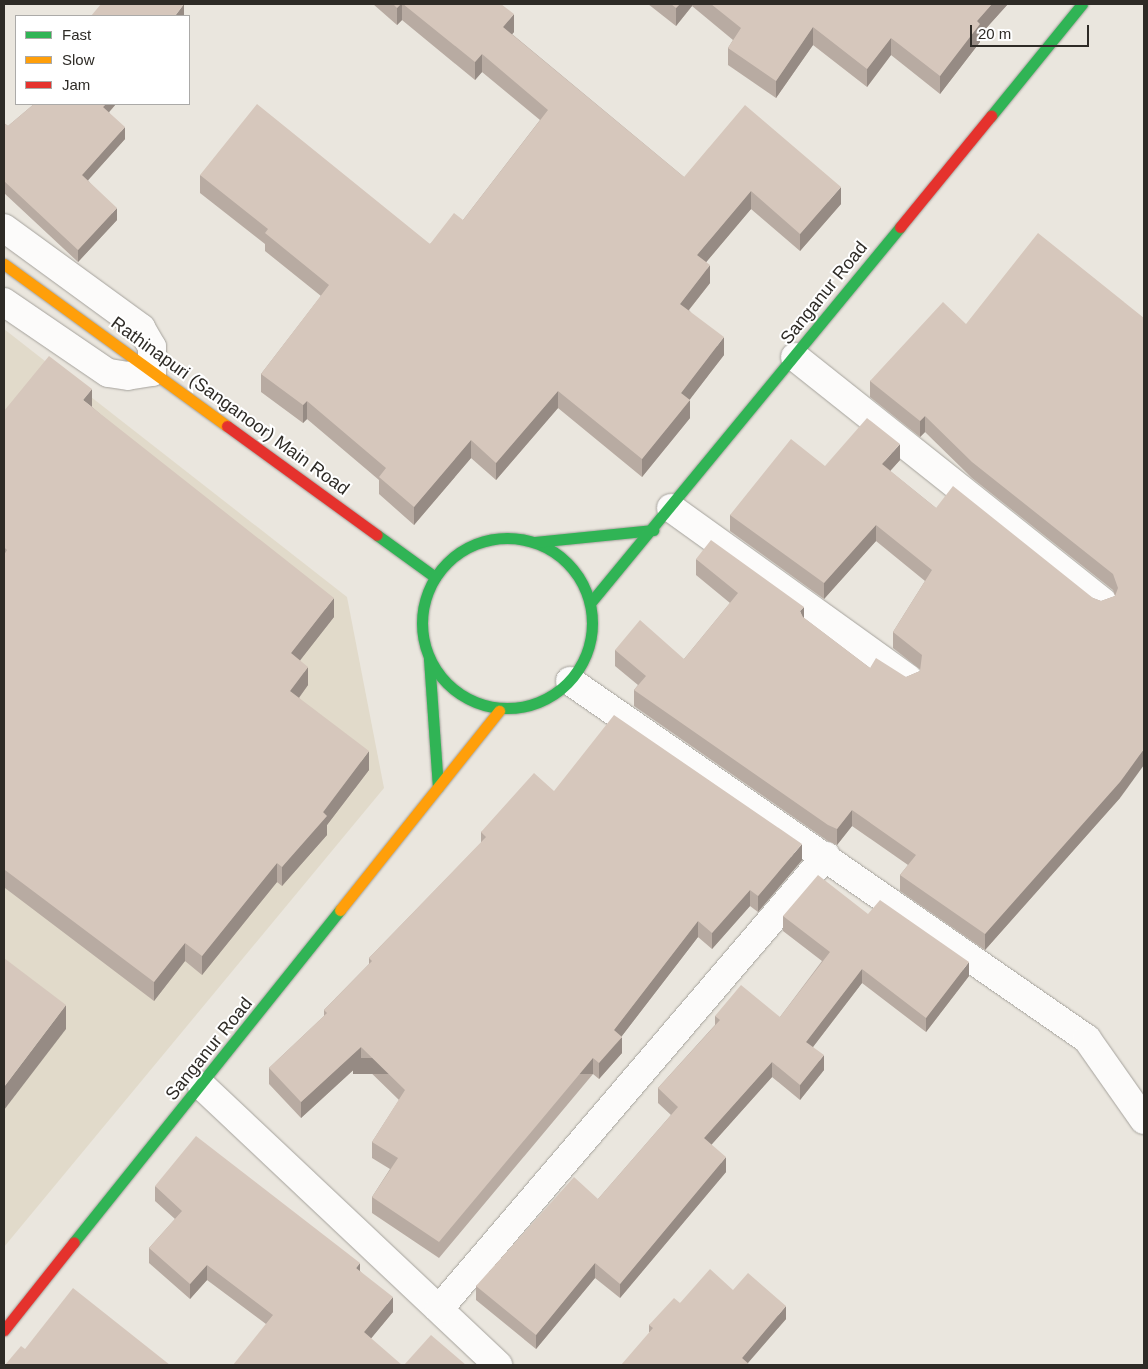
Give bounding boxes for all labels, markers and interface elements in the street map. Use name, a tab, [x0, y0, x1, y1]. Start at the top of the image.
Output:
legend	[15, 15, 190, 105]
scale bar	[973, 15, 1092, 47]
text: 20 m	[978, 25, 1011, 42]
text: Fast	[62, 26, 91, 43]
text: Slow	[62, 51, 95, 68]
text: Jam	[62, 76, 90, 93]
street label: Sanganur Road	[776, 237, 872, 349]
street label: Rathinapuri (Sanganoor) Main Road	[107, 312, 353, 500]
street label: Sanganur Road	[161, 993, 257, 1105]

